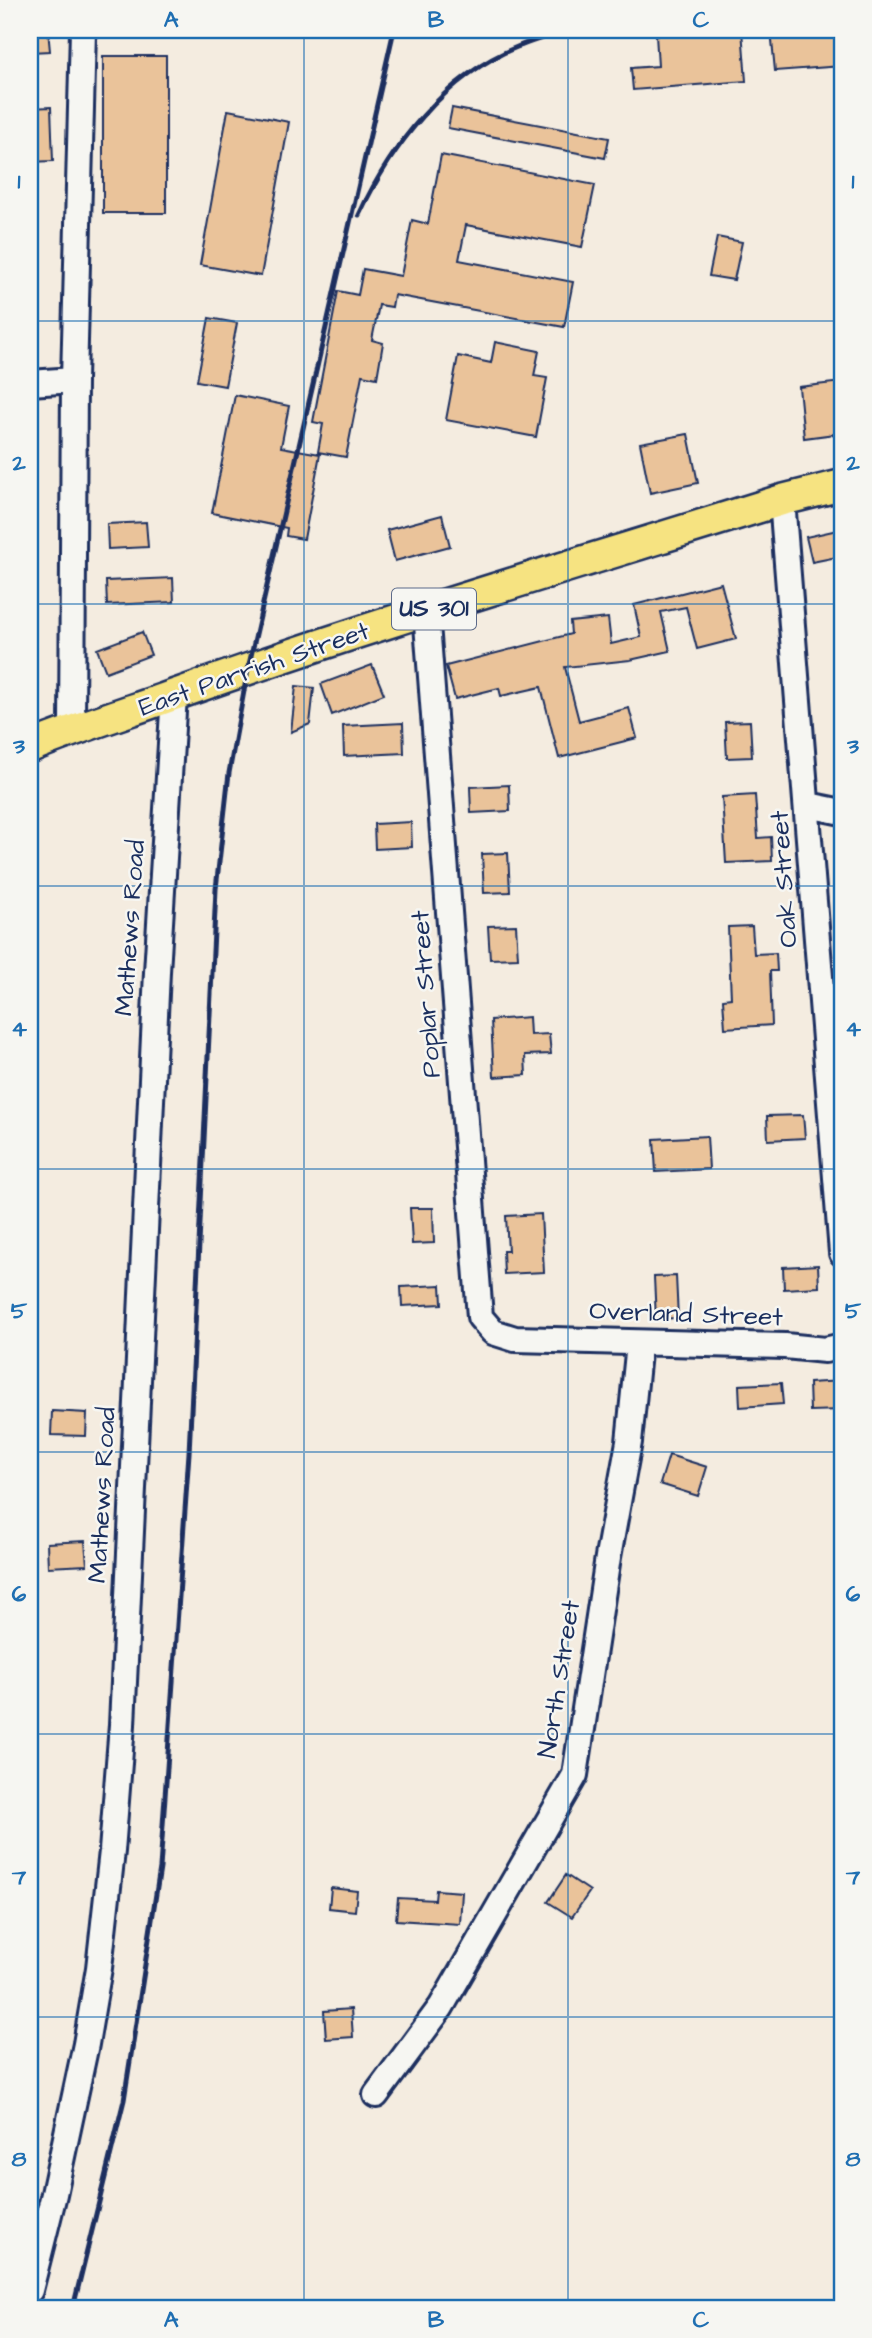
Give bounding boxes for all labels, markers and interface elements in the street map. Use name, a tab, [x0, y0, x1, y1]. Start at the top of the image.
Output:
text: A	[164, 4, 179, 36]
text: B	[428, 4, 445, 36]
text: C	[693, 4, 710, 36]
text: 1	[18, 165, 21, 197]
text: 1	[852, 165, 855, 197]
text: 2	[11, 447, 26, 479]
text: 2	[845, 447, 860, 479]
road number: US 301	[392, 588, 476, 630]
street label: East Parrish Street	[134, 613, 375, 725]
text: 3	[12, 730, 25, 762]
text: 3	[846, 730, 859, 762]
street label: Oak Street	[761, 809, 807, 949]
street label: Mathews Road	[106, 839, 154, 1017]
street label: Poplar Street	[402, 908, 450, 1079]
text: 4	[11, 1013, 27, 1045]
text: 4	[845, 1013, 861, 1045]
street label: Overland Street	[589, 1293, 784, 1335]
text: 5	[11, 1295, 28, 1327]
text: 5	[845, 1295, 862, 1327]
street label: Mathews Road	[79, 1406, 125, 1584]
text: 6	[12, 1578, 27, 1610]
text: 6	[846, 1578, 861, 1610]
street label: North Street	[529, 1597, 589, 1760]
text: 7	[11, 1861, 27, 1893]
text: 7	[845, 1861, 861, 1893]
text: 8	[12, 2143, 27, 2175]
text: 8	[846, 2143, 861, 2175]
text: A	[164, 2304, 179, 2336]
text: B	[428, 2304, 445, 2336]
text: C	[693, 2304, 710, 2336]

